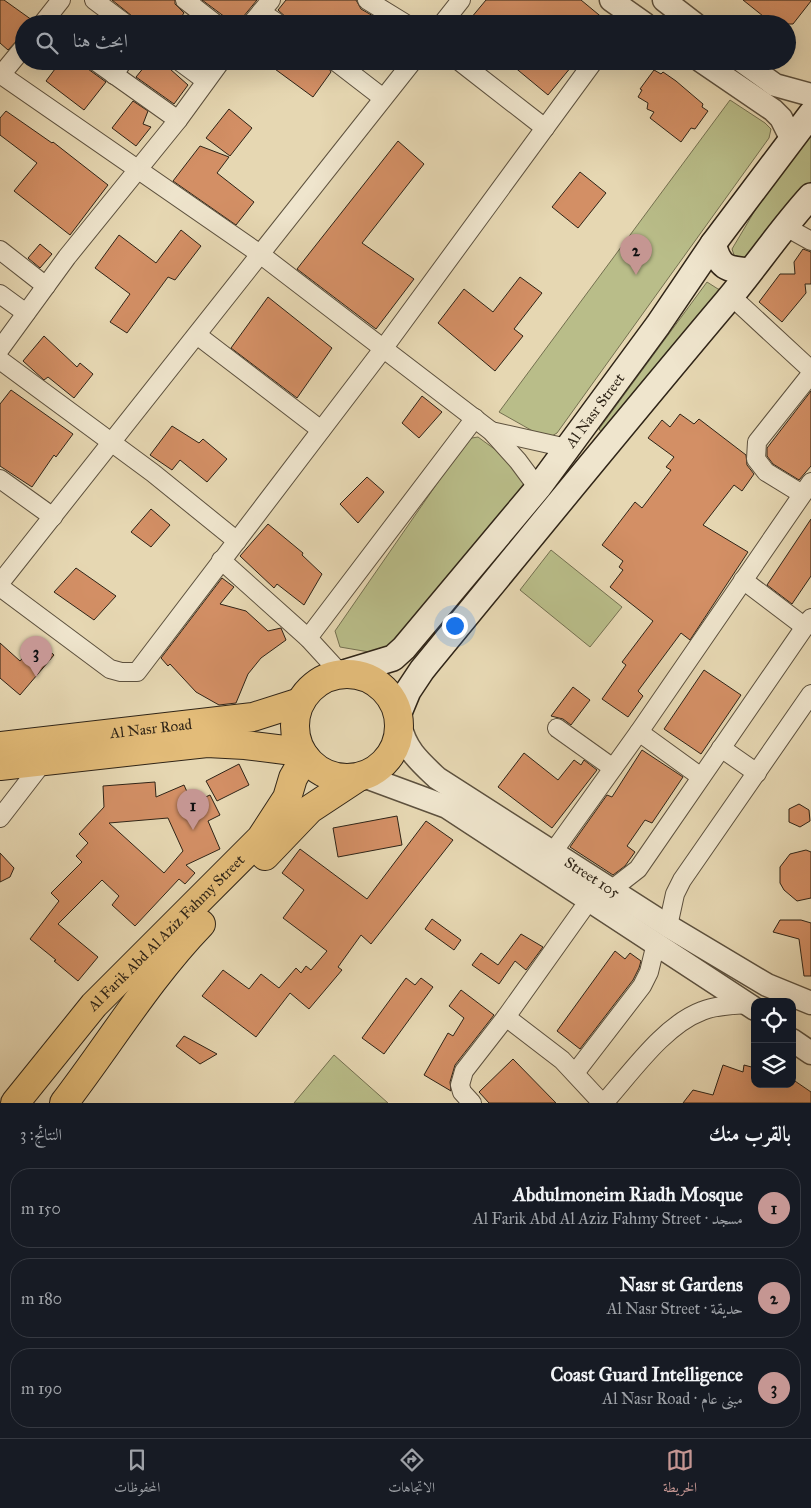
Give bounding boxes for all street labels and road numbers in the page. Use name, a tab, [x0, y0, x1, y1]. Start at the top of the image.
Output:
street label: Al Nasr Street	[561, 369, 629, 452]
street label: Al Nasr Road	[108, 715, 193, 742]
street label: Al Farik Abd Al Aziz Fahmy Street	[83, 850, 249, 1016]
street label: Street 105	[561, 853, 623, 902]

